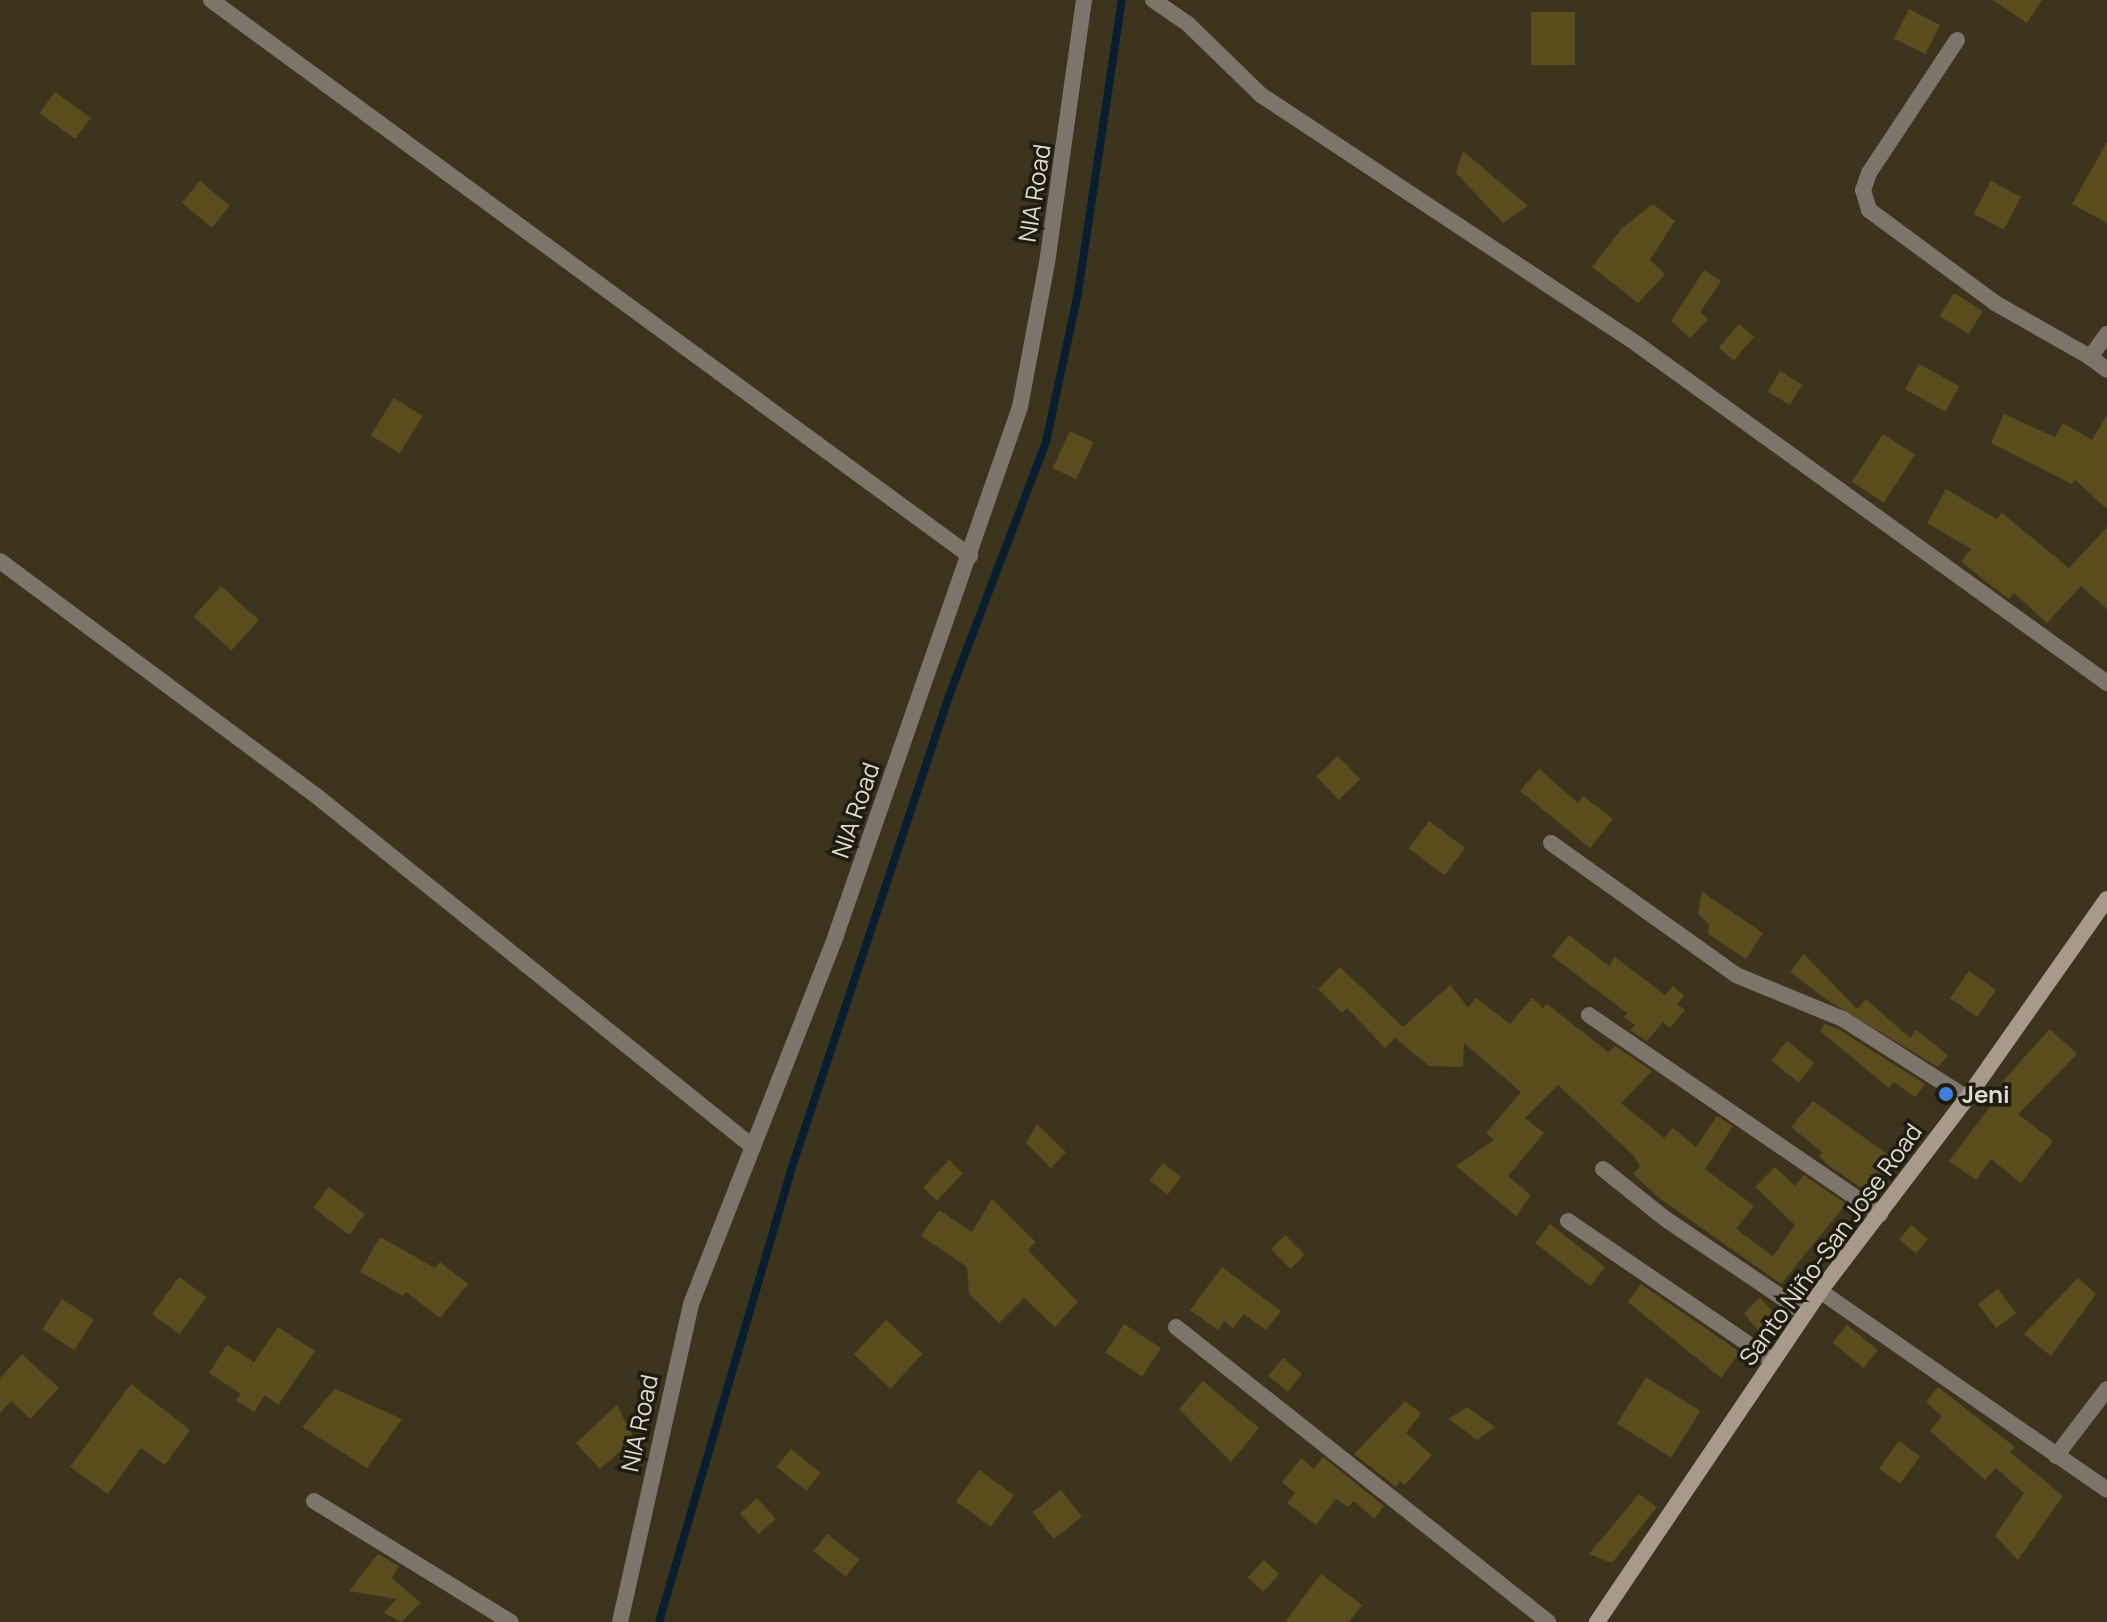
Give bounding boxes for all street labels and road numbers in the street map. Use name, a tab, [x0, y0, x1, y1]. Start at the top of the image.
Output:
street label: NIA Road	[1012, 142, 1056, 244]
street label: NIA Road	[825, 759, 885, 861]
street label: Santo Niño-San Jose Road	[1733, 1118, 1927, 1370]
street label: NIA Road	[615, 1372, 663, 1474]

